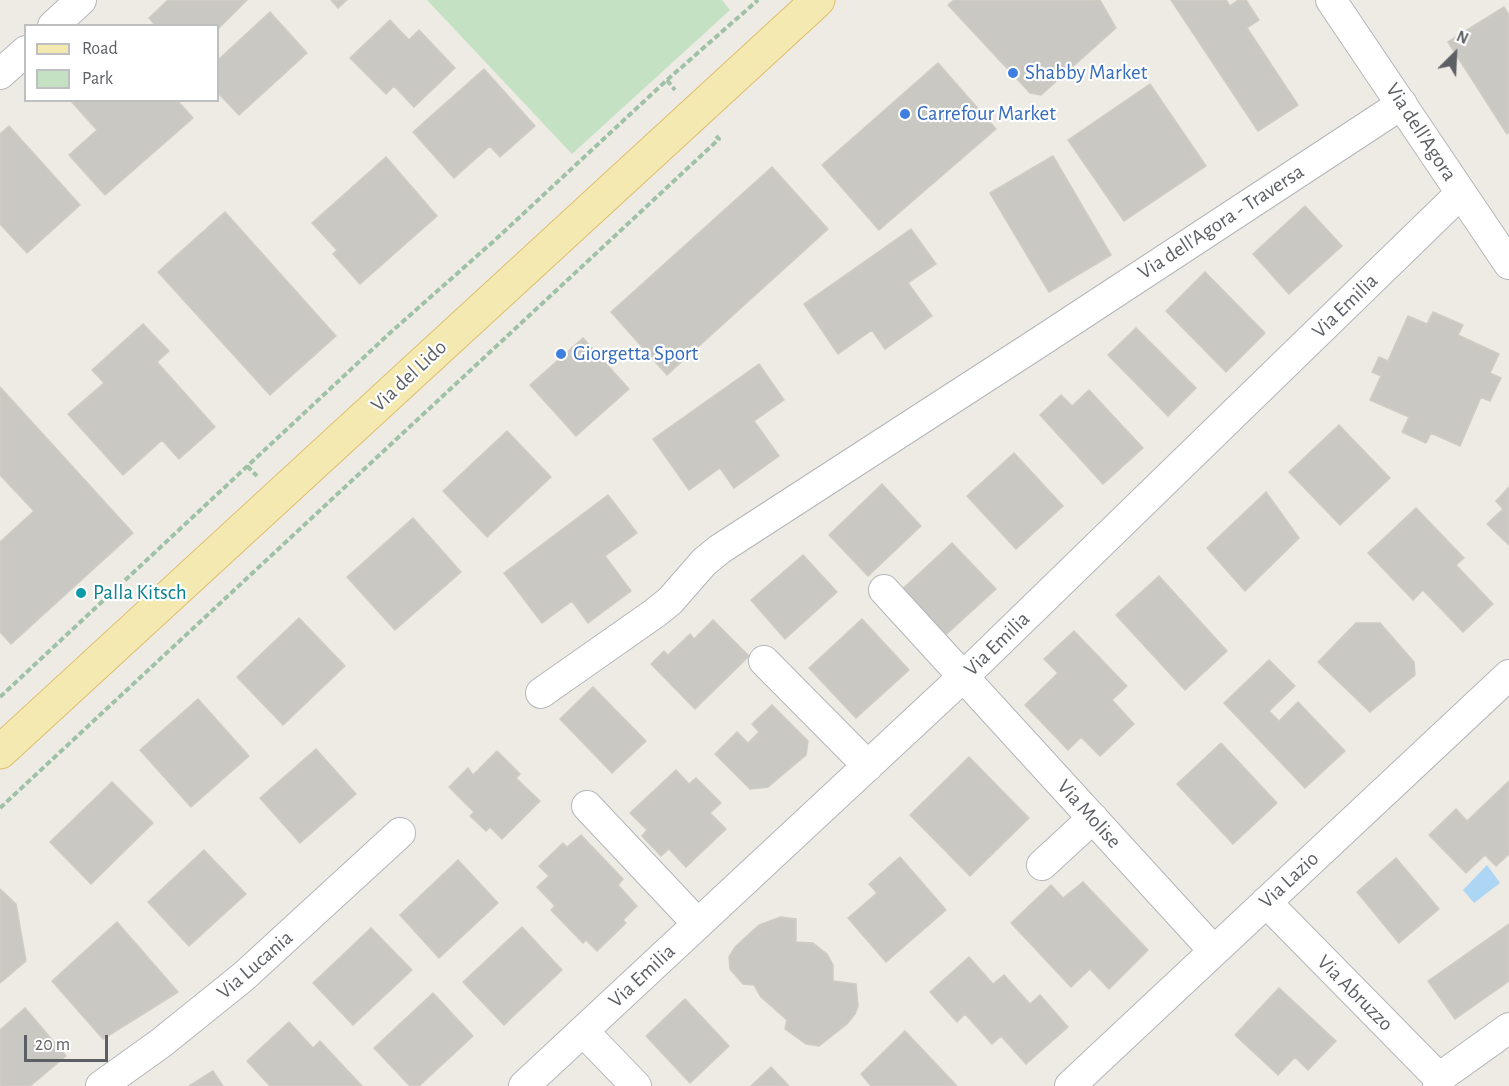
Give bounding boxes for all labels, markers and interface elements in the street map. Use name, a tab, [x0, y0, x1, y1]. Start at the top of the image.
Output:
legend	[24, 24, 219, 102]
north arrow	[1425, 24, 1485, 84]
text: N	[1454, 28, 1471, 47]
text: Road	[82, 40, 118, 58]
place label: Shabby Market	[1025, 60, 1147, 86]
marker: Shabby Market	[1006, 66, 1020, 80]
text: Park	[82, 70, 113, 88]
street label: Via dell'Agora	[1380, 78, 1462, 186]
place label: Carrefour Market	[917, 101, 1056, 127]
marker: Carrefour Market	[898, 107, 912, 121]
street label: Via dell'Agora - Traversa	[1133, 159, 1309, 285]
street label: Via Emilia	[1307, 269, 1383, 343]
street label: Via del Lido	[366, 335, 452, 417]
place label: Giorgetta Sport	[573, 341, 698, 367]
marker: Giorgetta Sport	[554, 347, 568, 361]
place label: Palla Kitsch	[93, 580, 187, 606]
marker: Palla Kitsch	[74, 586, 88, 600]
street label: Via Emilia	[959, 607, 1035, 681]
street label: Via Molise	[1051, 774, 1127, 854]
street label: Via Lazio	[1254, 846, 1324, 914]
street label: Via Lucania	[212, 925, 298, 1005]
street label: Via Emilia	[603, 939, 681, 1013]
street label: Via Abruzzo	[1312, 950, 1398, 1036]
scale bar	[27, 1023, 111, 1061]
text: 20 m	[35, 1036, 70, 1054]

